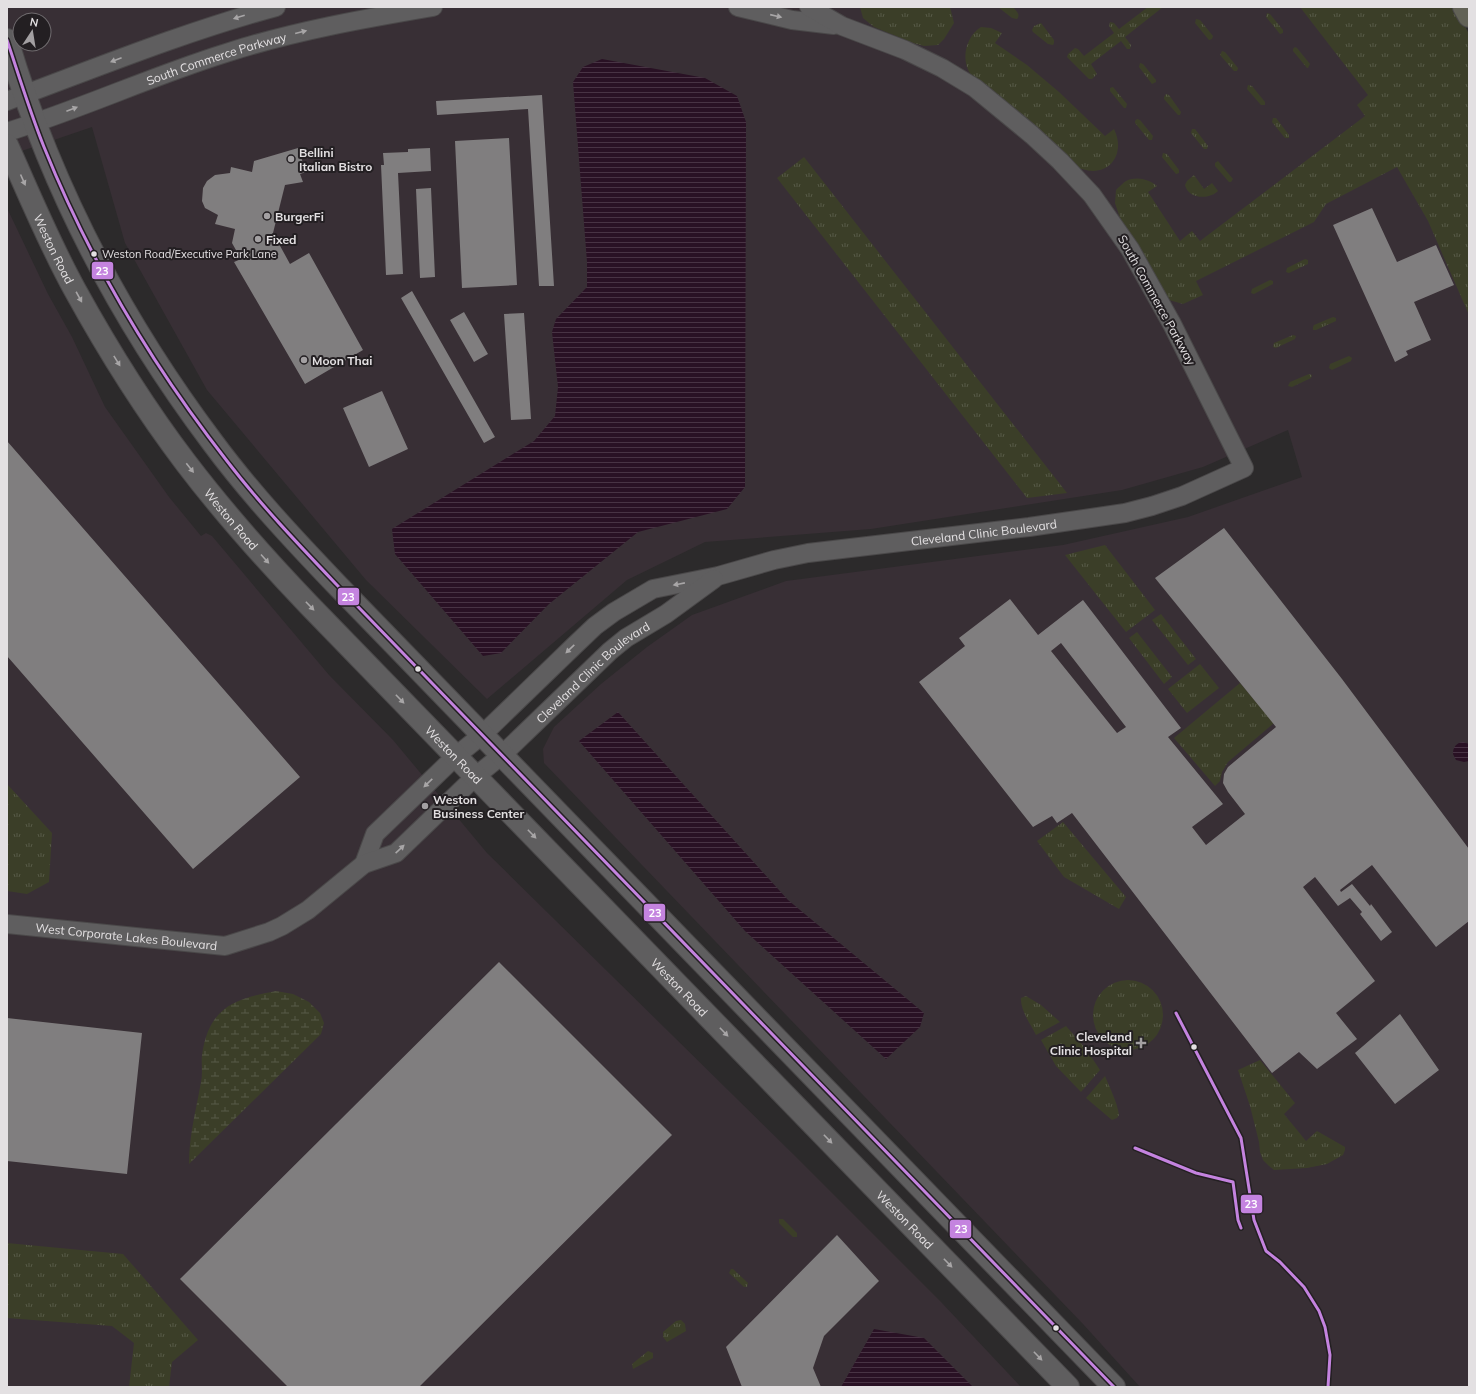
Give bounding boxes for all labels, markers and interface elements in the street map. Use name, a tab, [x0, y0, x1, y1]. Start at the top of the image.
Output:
north arrow	[12, 12, 52, 52]
one-way arrow	[771, 13, 783, 19]
text: N	[29, 15, 40, 30]
one-way arrow	[232, 15, 244, 21]
one-way arrow	[295, 28, 307, 34]
street label: South Commerce Parkway	[144, 29, 289, 88]
one-way arrow	[109, 57, 121, 63]
one-way arrow	[66, 106, 78, 112]
place label: Bellini Italian Bistro	[299, 145, 372, 174]
marker: Bellini Italian Bistro	[286, 154, 296, 164]
one-way arrow	[20, 175, 26, 187]
place label: BurgerFi	[275, 209, 324, 224]
marker: BurgerFi	[262, 211, 272, 221]
street label: Weston Road	[31, 212, 78, 286]
place label: Fixed	[266, 232, 296, 247]
street label: South Commerce Parkway	[1115, 232, 1199, 368]
marker: Fixed	[253, 234, 263, 244]
place label: Weston Road/Executive Park Lane	[102, 247, 277, 261]
marker: Weston Road/Executive Park Lane	[89, 249, 99, 259]
line badge: 23	[91, 261, 114, 280]
text: 23	[95, 264, 109, 278]
one-way arrow	[76, 292, 83, 303]
place label: Moon Thai	[312, 353, 372, 368]
one-way arrow	[113, 355, 120, 367]
marker: Moon Thai	[299, 355, 309, 365]
one-way arrow	[186, 463, 194, 474]
street label: Weston Road	[201, 485, 262, 553]
street label: Cleveland Clinic Boulevard	[910, 516, 1058, 548]
one-way arrow	[261, 553, 270, 564]
one-way arrow	[673, 581, 686, 587]
line badge: 23	[337, 587, 360, 606]
text: 23	[341, 590, 355, 604]
one-way arrow	[305, 601, 314, 611]
street label: Cleveland Clinic Boulevard	[533, 618, 652, 726]
one-way arrow	[565, 645, 575, 654]
unlabelled marker	[413, 664, 423, 674]
one-way arrow	[396, 694, 405, 704]
street label: Weston Road	[422, 722, 486, 787]
one-way arrow	[423, 778, 433, 788]
place label: Weston Business Center	[433, 792, 524, 821]
marker: Weston Business Center	[420, 801, 430, 811]
one-way arrow	[527, 829, 537, 839]
one-way arrow	[395, 844, 405, 853]
line badge: 23	[643, 903, 666, 922]
text: 23	[648, 906, 662, 920]
street label: West Corporate Lakes Boulevard	[35, 919, 218, 953]
street label: Weston Road	[648, 954, 711, 1019]
one-way arrow	[719, 1027, 729, 1037]
place label: Cleveland Clinic Hospital	[1050, 1029, 1132, 1058]
marker: Cleveland Clinic Hospital	[1135, 1037, 1147, 1049]
unlabelled marker	[1189, 1042, 1199, 1052]
one-way arrow	[823, 1134, 833, 1144]
street label: Weston Road	[874, 1187, 937, 1252]
line badge: 23	[1240, 1194, 1263, 1214]
text: 23	[1244, 1197, 1258, 1211]
line badge: 23	[949, 1219, 972, 1239]
text: 23	[954, 1222, 968, 1236]
one-way arrow	[943, 1258, 953, 1268]
unlabelled marker	[1051, 1323, 1061, 1333]
one-way arrow	[1033, 1351, 1043, 1361]

